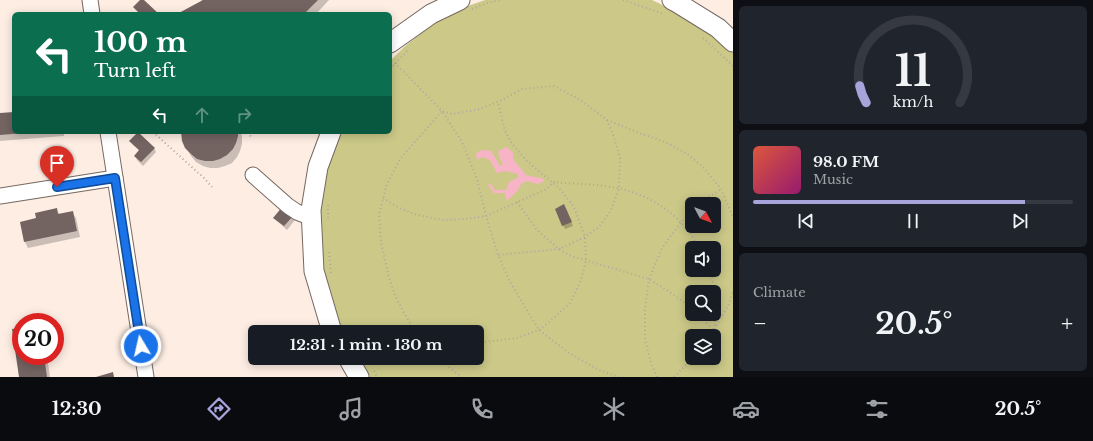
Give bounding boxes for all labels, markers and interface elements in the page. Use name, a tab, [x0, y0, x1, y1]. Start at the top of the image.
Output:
text: 100 m	[94, 25, 187, 60]
icon: left	[28, 28, 80, 80]
text: 11	[895, 46, 931, 97]
text: Turn left	[94, 60, 176, 82]
text: km/h	[893, 92, 933, 110]
icon: left	[149, 104, 171, 126]
icon: ahead	[191, 104, 213, 126]
icon: right	[233, 104, 255, 126]
pin	[40, 146, 74, 187]
icon: arrive	[46, 152, 68, 174]
text: 98.0 FM	[813, 152, 879, 171]
text: Music	[813, 171, 853, 188]
north arrow	[685, 197, 721, 233]
map controls	[685, 197, 721, 365]
icon: previous	[795, 210, 817, 232]
icon: pause	[902, 210, 924, 232]
icon: next	[1009, 210, 1031, 232]
button: sound	[685, 241, 721, 277]
text: Climate	[753, 284, 806, 301]
button: search	[685, 285, 721, 321]
text: 20.5°	[875, 305, 953, 342]
text: −	[753, 310, 767, 337]
text: +	[1061, 310, 1073, 337]
speed limit sign: 20	[12, 313, 64, 365]
position arrow	[120, 325, 162, 367]
button: layers	[685, 329, 721, 365]
text: 12:31 · 1 min · 130 m	[290, 335, 442, 354]
icon: directions	[205, 395, 233, 423]
icon: music	[337, 395, 365, 423]
icon: phone	[468, 395, 496, 423]
icon: climate	[600, 395, 628, 423]
icon: car	[732, 395, 760, 423]
icon: filters	[863, 395, 891, 423]
text: 12:30	[52, 398, 102, 420]
text: 20.5°	[995, 398, 1041, 420]

